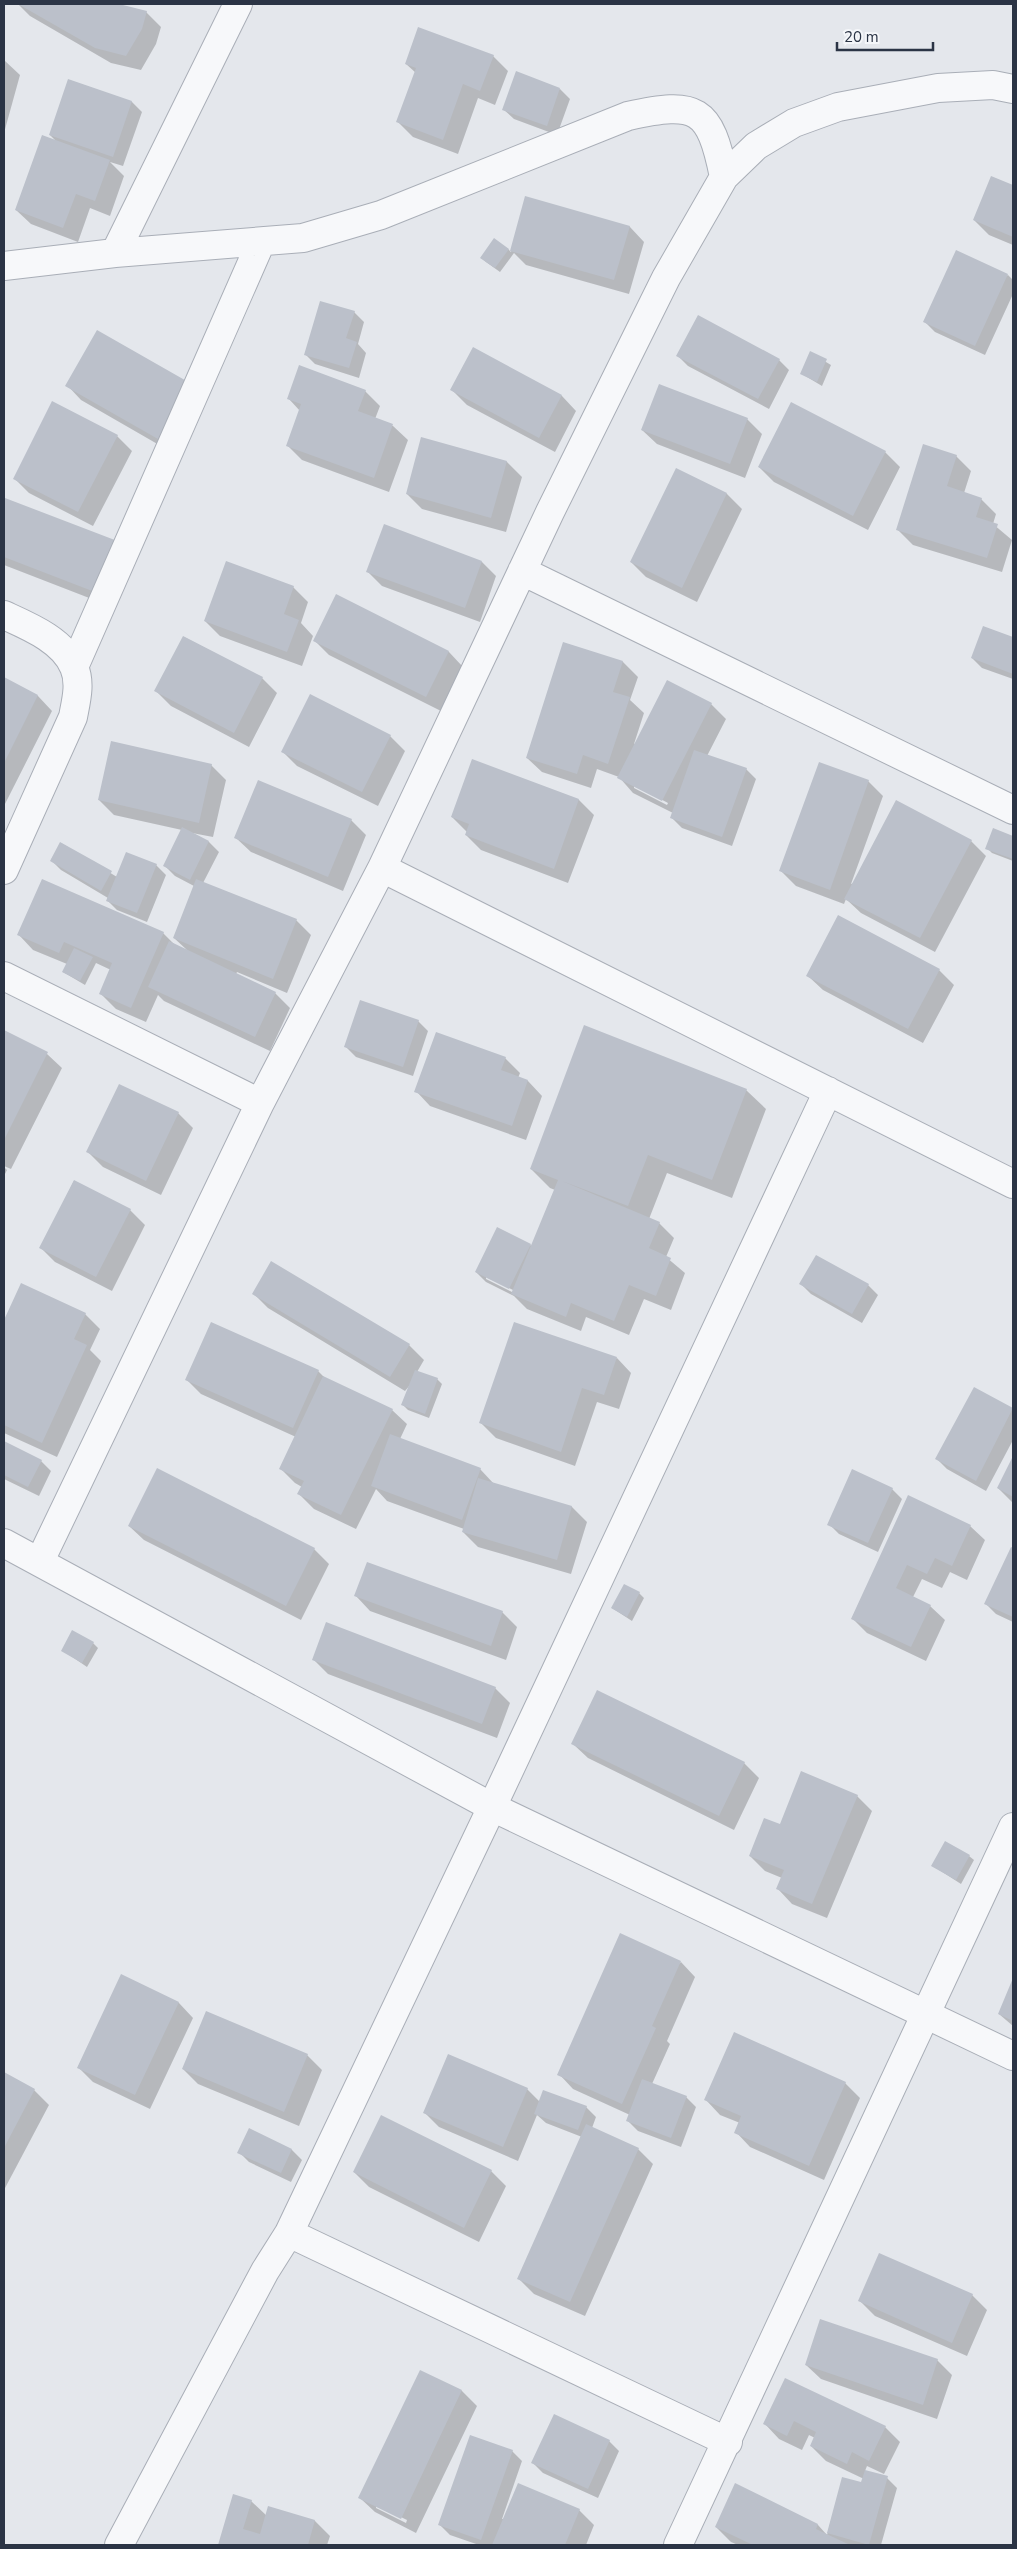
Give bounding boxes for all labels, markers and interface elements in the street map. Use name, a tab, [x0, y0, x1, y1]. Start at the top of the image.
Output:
scale bar	[837, 20, 933, 52]
text: 20 m	[844, 27, 879, 47]

